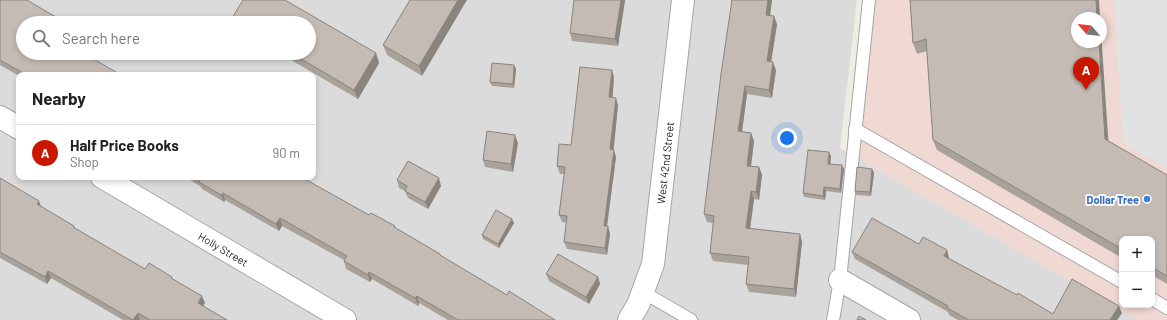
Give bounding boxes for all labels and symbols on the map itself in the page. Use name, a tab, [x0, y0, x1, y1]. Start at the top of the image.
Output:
north arrow	[1071, 12, 1107, 48]
pin: A	[1073, 57, 1099, 90]
street label: West 42nd Street	[653, 121, 676, 205]
your location	[777, 128, 797, 148]
place label: Dollar Tree	[1087, 193, 1139, 206]
marker: Dollar Tree	[1142, 194, 1152, 204]
street label: Holly Street	[196, 229, 251, 268]

